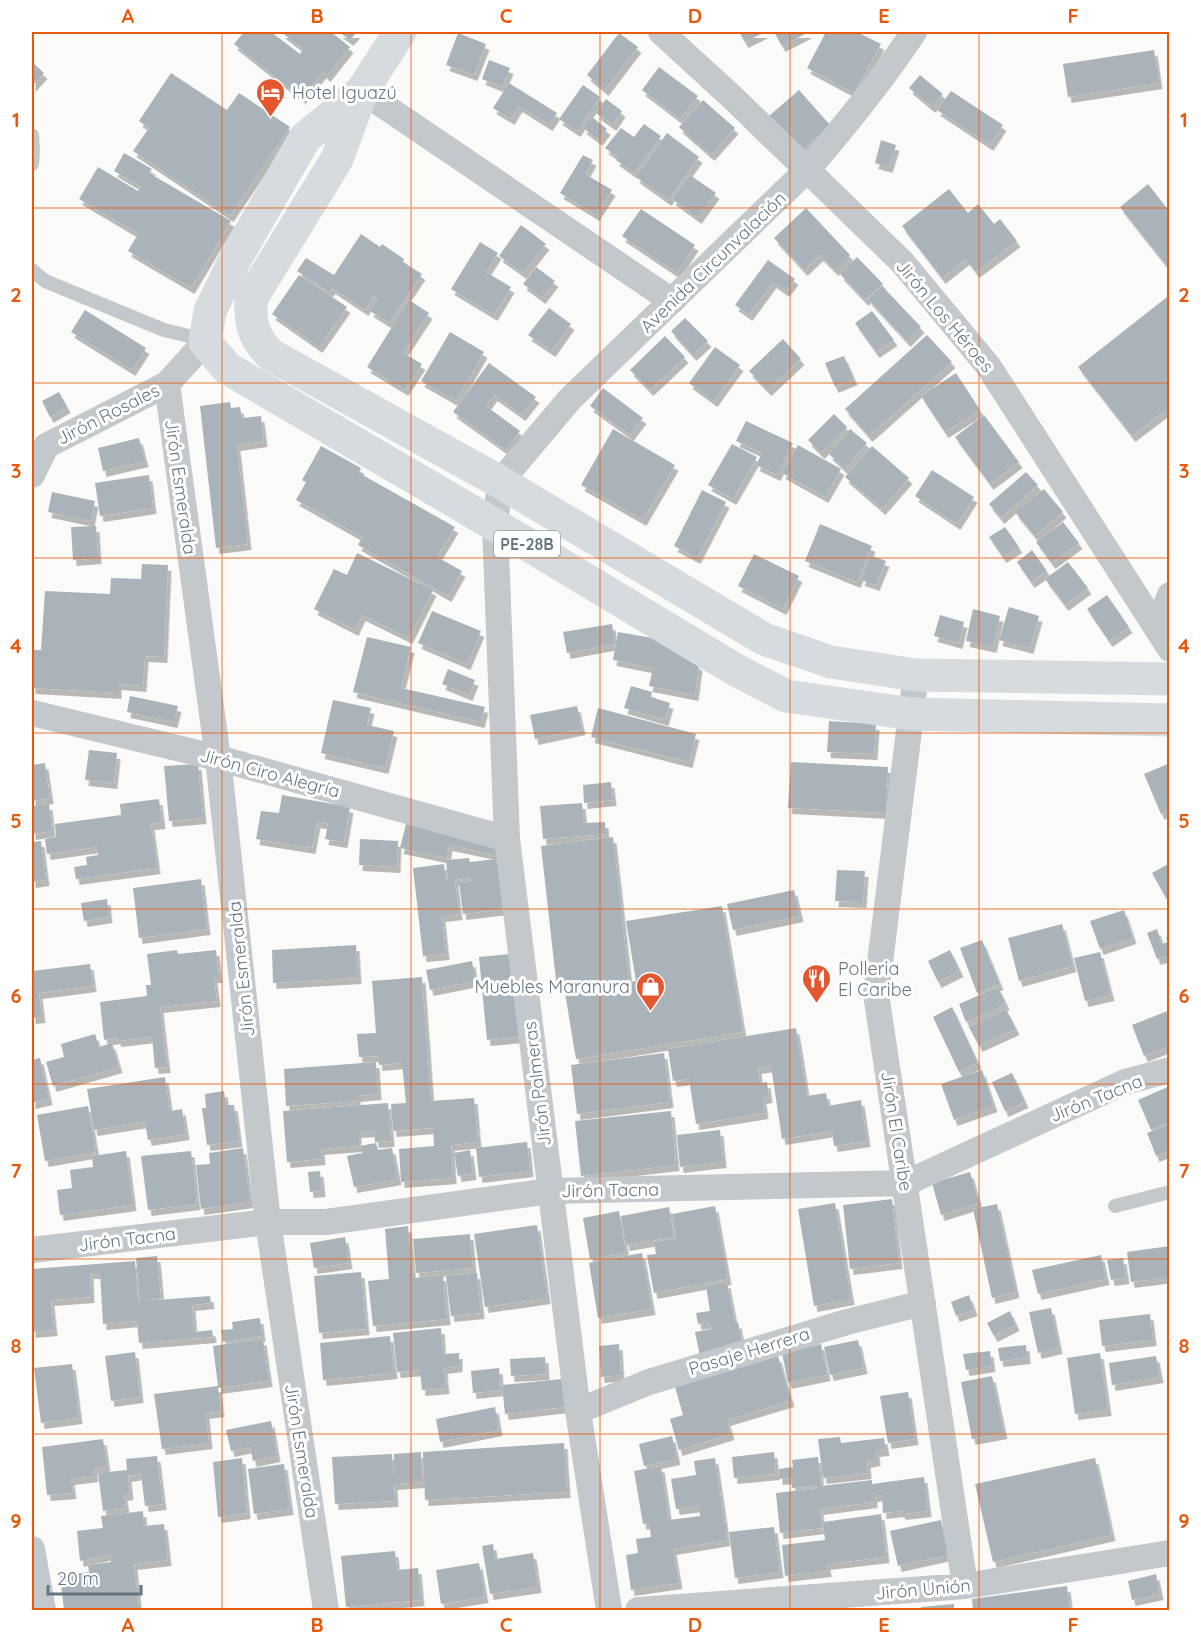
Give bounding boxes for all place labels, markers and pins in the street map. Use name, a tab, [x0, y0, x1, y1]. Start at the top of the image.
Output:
hotel icon: Hotel Iguazú	[255, 76, 287, 118]
place label: Hotel Iguazú	[292, 81, 397, 104]
place label: Polleria El Caribe	[838, 957, 912, 1001]
restaurant icon: Polleria El Caribe	[801, 962, 833, 1004]
shop icon: Muebles Maranura	[635, 970, 667, 1012]
place label: Muebles Maranura	[475, 975, 630, 998]

